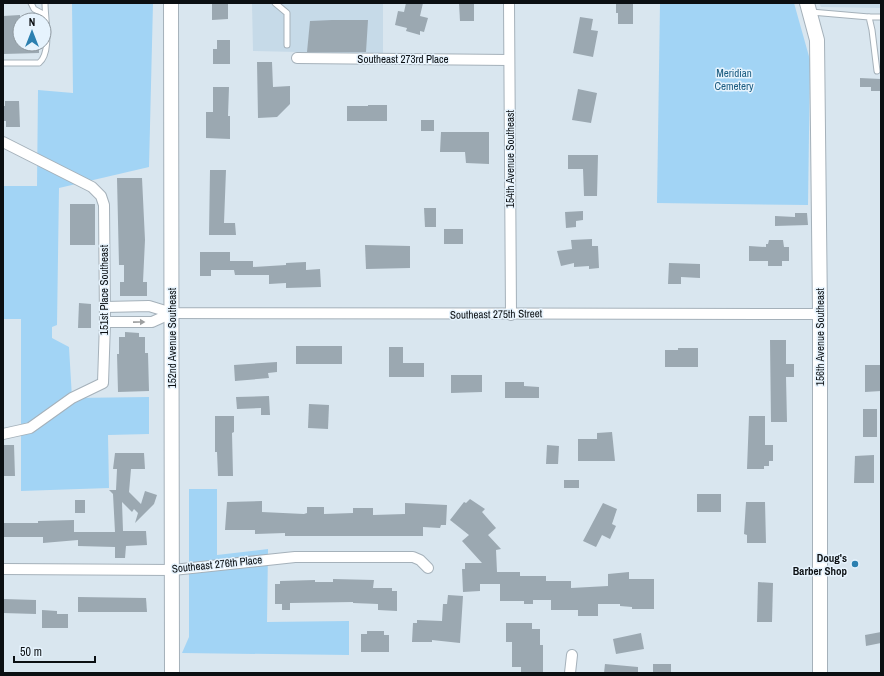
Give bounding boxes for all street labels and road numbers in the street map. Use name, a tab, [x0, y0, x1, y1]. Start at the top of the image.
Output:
street label: Southeast 273rd Place	[357, 52, 449, 66]
street label: 154th Avenue Southeast	[503, 109, 517, 208]
street label: 151st Place Southeast	[97, 244, 111, 335]
street label: 152nd Avenue Southeast	[165, 287, 179, 388]
street label: 156th Avenue Southeast	[813, 287, 827, 386]
street label: Southeast 275th Street	[450, 306, 543, 322]
street label: Southeast 276th Place	[171, 552, 263, 576]

